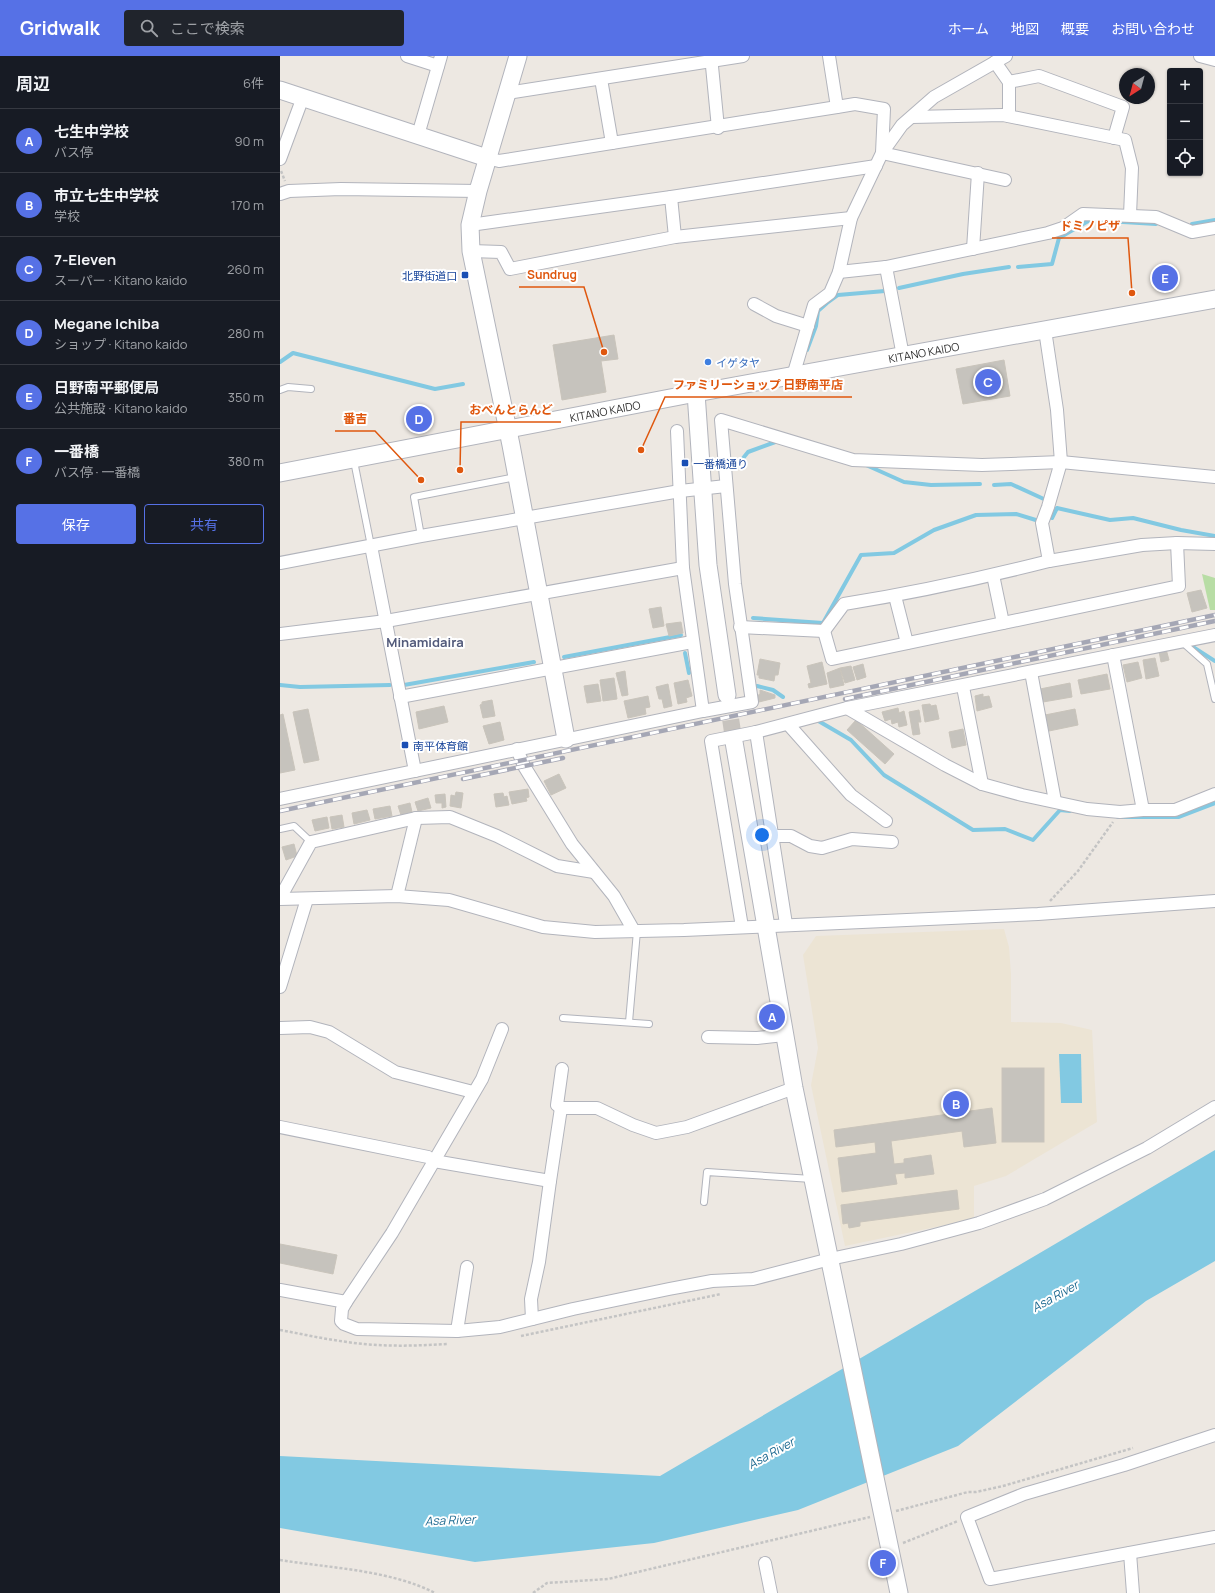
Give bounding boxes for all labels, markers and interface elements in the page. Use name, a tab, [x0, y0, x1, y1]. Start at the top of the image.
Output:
search box	[124, 10, 404, 46]
text: Gridwalk	[20, 15, 100, 41]
icon: search	[138, 17, 160, 39]
text: ここで検索	[170, 18, 245, 39]
text: ホーム	[947, 19, 989, 38]
text: 地図	[1011, 19, 1039, 38]
text: 概要	[1061, 19, 1089, 38]
text: お問い合わせ	[1111, 19, 1195, 38]
north arrow	[1119, 68, 1155, 104]
map controls	[1167, 68, 1203, 176]
button: +	[1167, 68, 1203, 104]
text: 周辺	[16, 72, 50, 95]
text: 6件	[243, 74, 264, 92]
button: −	[1167, 104, 1203, 140]
text: 七生中学校	[54, 121, 129, 142]
text: A	[25, 132, 33, 150]
text: 90 m	[234, 132, 264, 150]
button: locate	[1167, 140, 1203, 176]
text: バス停	[54, 143, 93, 161]
text: 市立七生中学校	[54, 185, 159, 206]
text: B	[25, 196, 33, 214]
text: 170 m	[231, 196, 264, 214]
text: 学校	[54, 207, 80, 225]
callout: ドミノピザ	[1052, 214, 1128, 238]
text: ドミノピザ	[1060, 217, 1120, 234]
text: 7-Eleven	[54, 249, 116, 270]
text: C	[24, 260, 34, 278]
text: 260 m	[227, 260, 264, 278]
callout: Sundrug	[519, 263, 584, 287]
pin: E	[1152, 263, 1178, 293]
text: Sundrug	[527, 266, 577, 283]
place label: 北野街道口	[402, 268, 457, 283]
marker: 北野街道口	[460, 270, 470, 280]
text: スーパー · Kitano kaido	[54, 271, 187, 289]
text: Megane Ichiba	[54, 313, 159, 334]
text: D	[24, 324, 34, 342]
text: 280 m	[227, 324, 264, 342]
text: ショップ · Kitano kaido	[54, 335, 187, 353]
street label: KITANO KAIDO	[887, 338, 960, 366]
place label: イゲタヤ	[716, 355, 760, 370]
marker: イゲタヤ	[703, 357, 713, 367]
pin: C	[975, 367, 1001, 397]
callout: ファミリーショップ 日野南平店	[665, 373, 852, 397]
text: ファミリーショップ 日野南平店	[673, 376, 843, 393]
text: 日野南平郵便局	[54, 377, 159, 398]
text: E	[25, 388, 33, 406]
text: 350 m	[228, 388, 264, 406]
street label: KITANO KAIDO	[568, 396, 642, 425]
callout: おべんとらんど	[461, 398, 561, 422]
text: 公共施設 · Kitano kaido	[54, 399, 187, 417]
text: おべんとらんど	[469, 401, 553, 418]
pin: D	[406, 404, 432, 434]
callout: 番吉	[335, 407, 375, 431]
text: 番吉	[343, 410, 367, 427]
text: 一番橋	[54, 441, 99, 462]
text: F	[26, 452, 32, 470]
text: 380 m	[228, 452, 264, 470]
place label: 一番橋通り	[693, 456, 748, 471]
marker: 一番橋通り	[680, 458, 690, 468]
text: バス停 · 一番橋	[54, 463, 140, 481]
button: 保存	[16, 504, 136, 544]
button: 共有	[144, 504, 264, 544]
district label: Minamidaira	[386, 633, 464, 651]
place label: 南平体育館	[413, 738, 468, 753]
marker: 南平体育館	[400, 740, 410, 750]
your location	[752, 825, 772, 845]
pin: A	[759, 1002, 785, 1032]
pin: B	[943, 1089, 969, 1119]
water label: Asa River	[1029, 1276, 1083, 1316]
water label: Asa River	[745, 1433, 799, 1473]
water label: Asa River	[424, 1511, 477, 1529]
pin: F	[870, 1548, 896, 1578]

